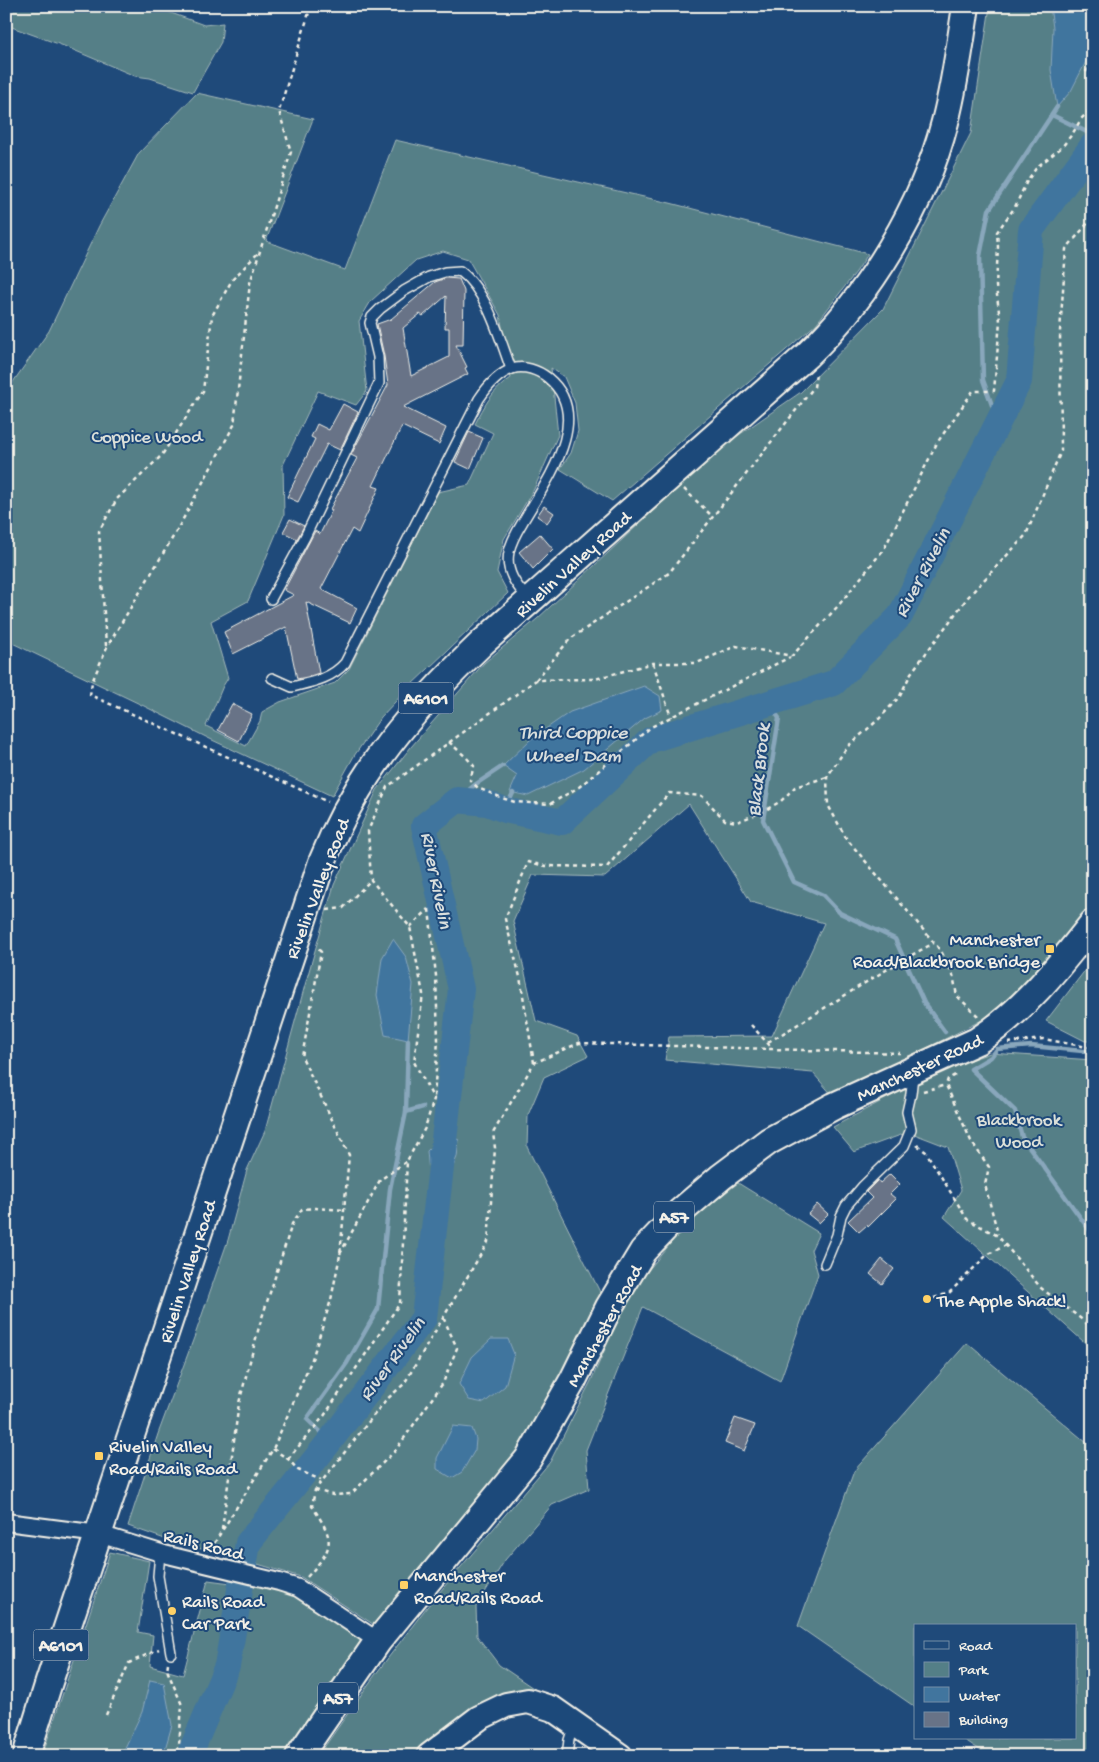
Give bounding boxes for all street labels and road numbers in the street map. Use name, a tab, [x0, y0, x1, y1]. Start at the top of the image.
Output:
street label: Rivelin Valley Road	[511, 506, 639, 624]
road number: A6101	[398, 682, 454, 714]
street label: Rivelin Valley Road	[282, 814, 357, 963]
street label: Manchester Road	[854, 1029, 989, 1108]
street label: Rivelin Valley Road	[155, 1196, 224, 1346]
road number: A57	[654, 1202, 694, 1232]
street label: Manchester Road	[563, 1260, 650, 1392]
street label: Rails Road	[161, 1525, 247, 1568]
road number: A6101	[34, 1630, 88, 1660]
road number: A57	[318, 1682, 358, 1714]

